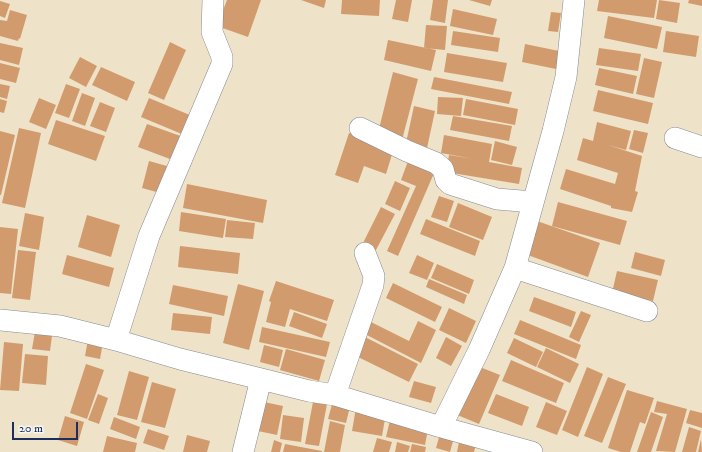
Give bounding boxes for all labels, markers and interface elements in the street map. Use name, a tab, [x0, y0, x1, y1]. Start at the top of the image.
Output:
scale bar	[14, 414, 80, 440]
text: 20 m	[19, 421, 43, 436]

